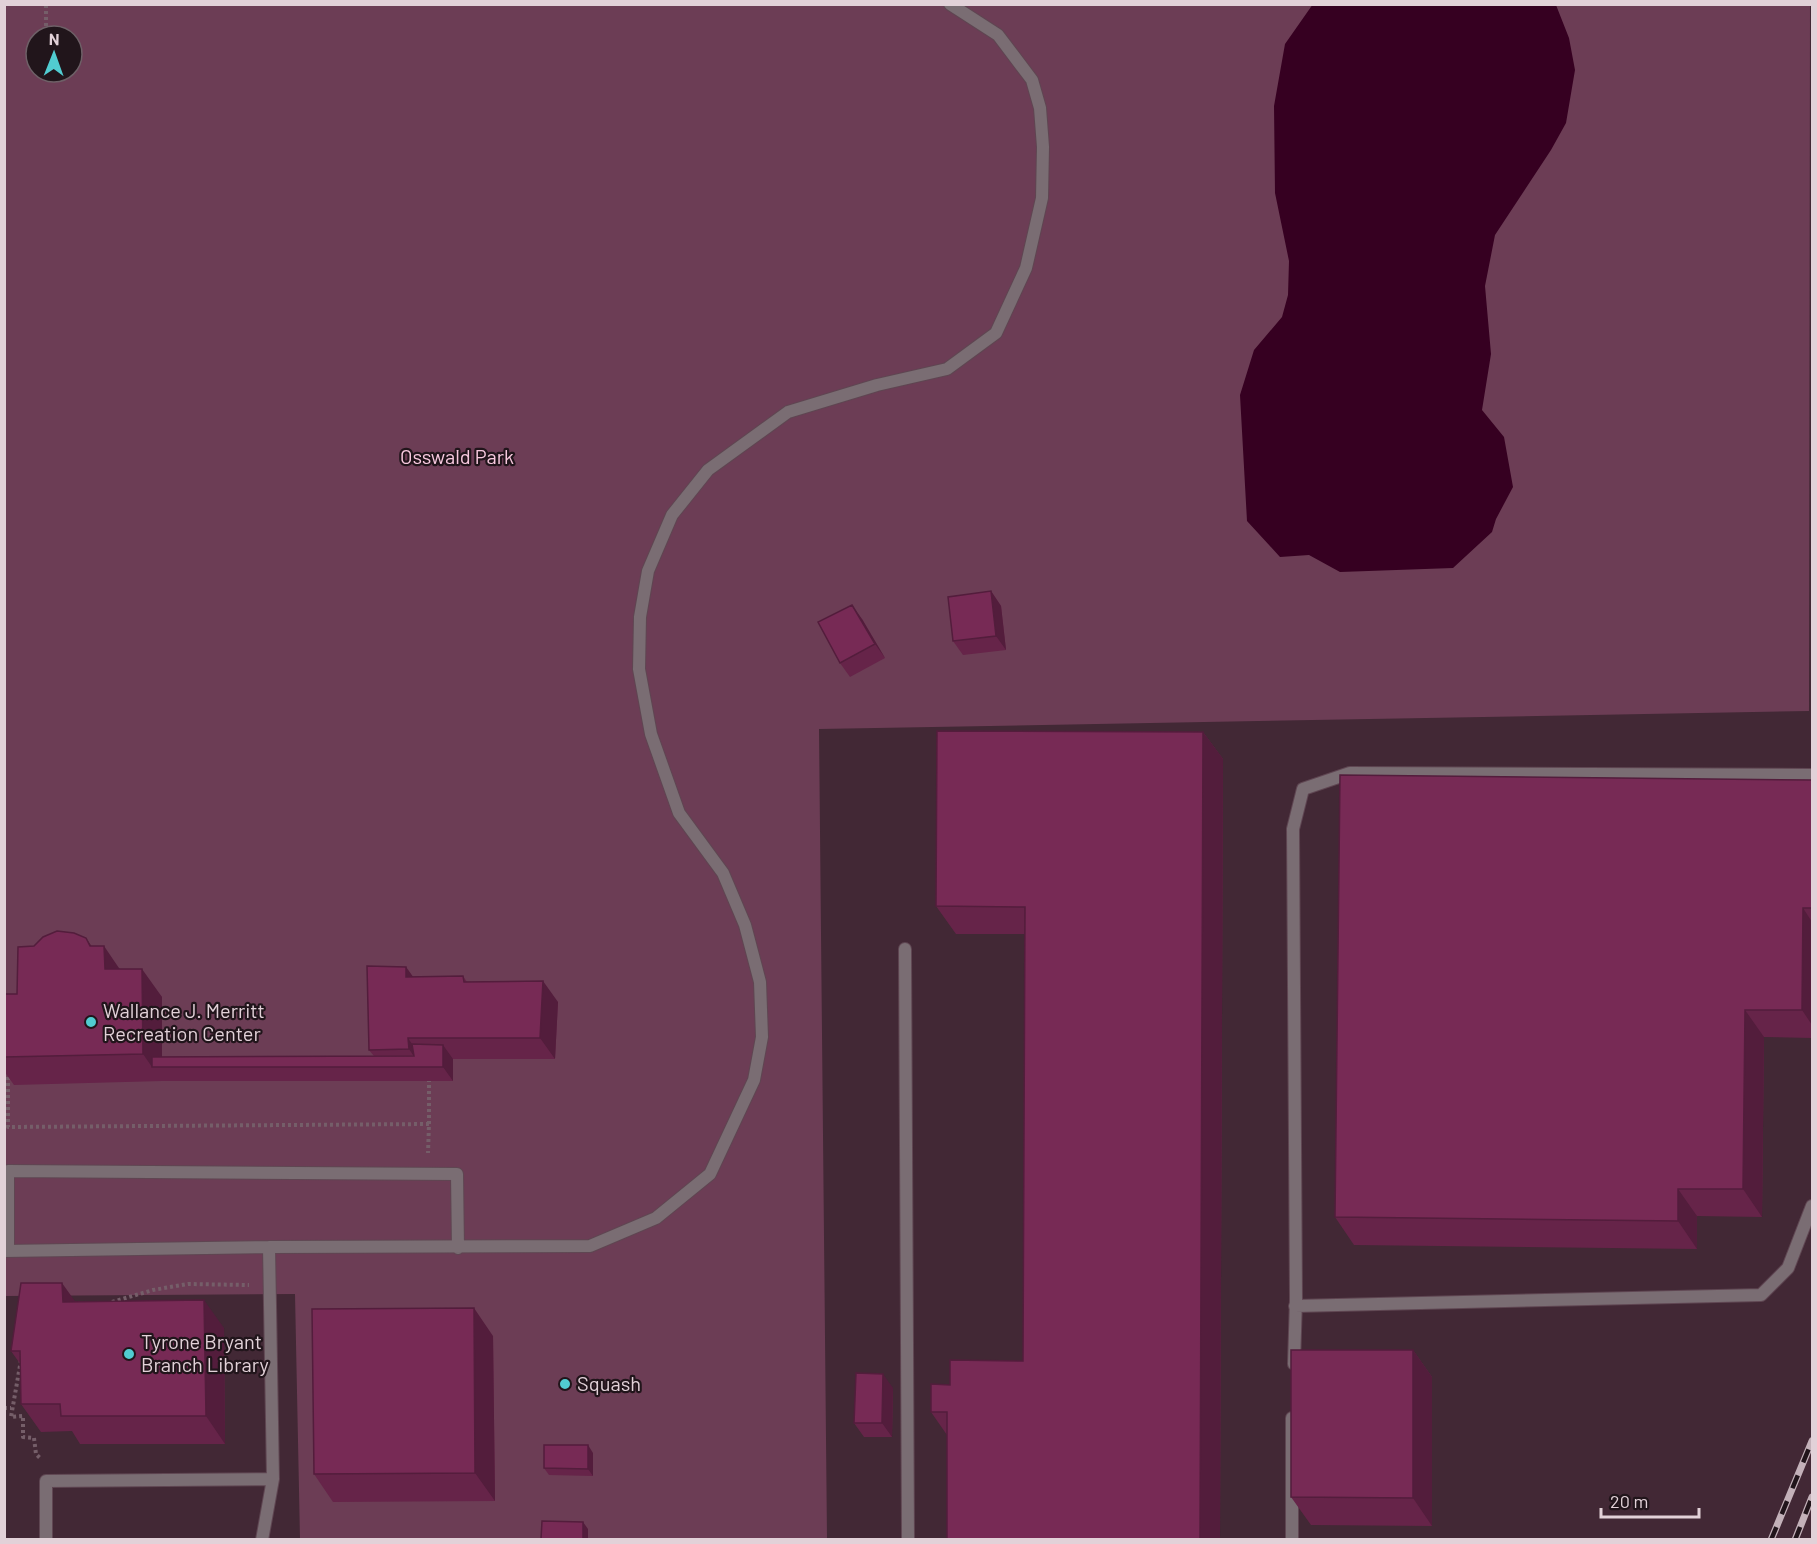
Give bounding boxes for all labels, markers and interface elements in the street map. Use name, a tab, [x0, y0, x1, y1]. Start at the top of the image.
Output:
north arrow	[24, 24, 84, 84]
text: N	[49, 29, 60, 48]
park label: Osswald Park	[400, 444, 514, 468]
place label: Wallance J. Merritt Recreation Center	[103, 998, 265, 1045]
marker: Wallance J. Merritt Recreation Center	[84, 1015, 98, 1029]
place label: Tyrone Bryant Branch Library	[141, 1329, 269, 1376]
marker: Tyrone Bryant Branch Library	[122, 1347, 136, 1361]
place label: Squash	[577, 1371, 641, 1395]
marker: Squash	[558, 1377, 572, 1391]
scale bar	[1601, 1481, 1698, 1519]
text: 20 m	[1610, 1490, 1648, 1512]

